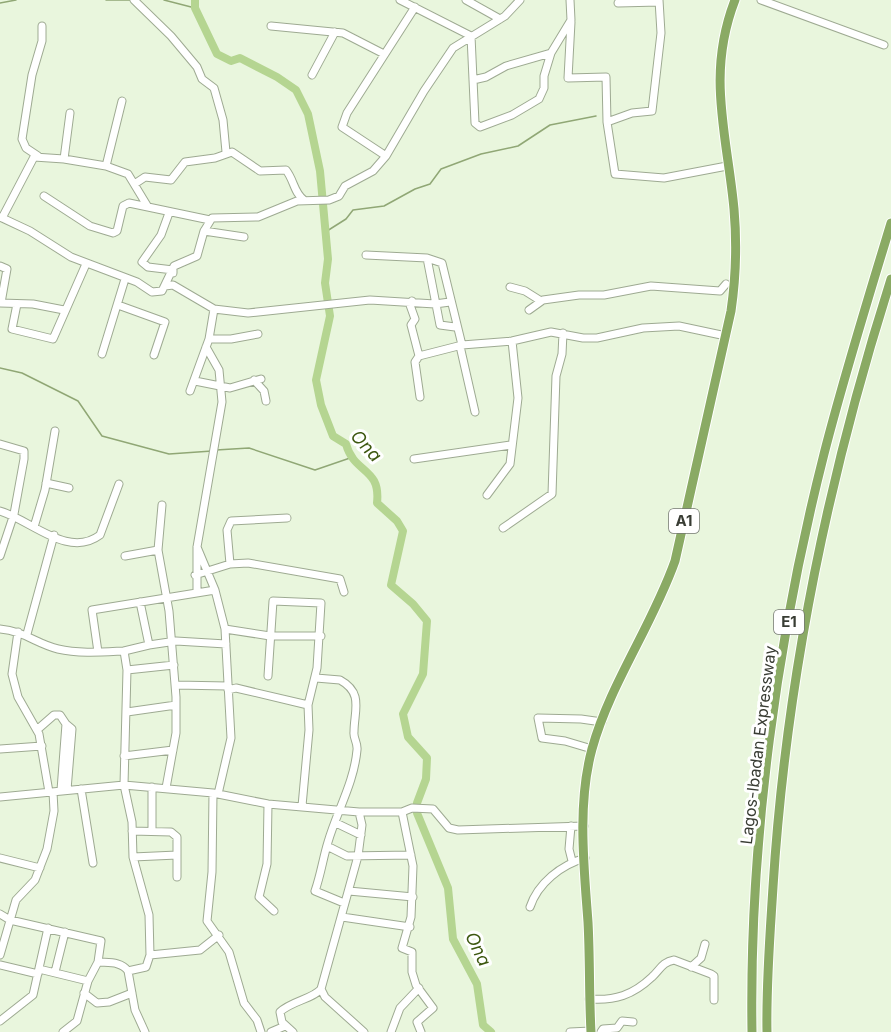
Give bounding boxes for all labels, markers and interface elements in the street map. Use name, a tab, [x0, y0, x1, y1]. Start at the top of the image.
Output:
water label: Ona	[347, 426, 386, 466]
road number: A1	[669, 509, 699, 533]
road number: E1	[774, 610, 804, 634]
street label: Lagos-Ibadan Expressway	[736, 644, 780, 846]
water label: Ona	[461, 928, 496, 969]

